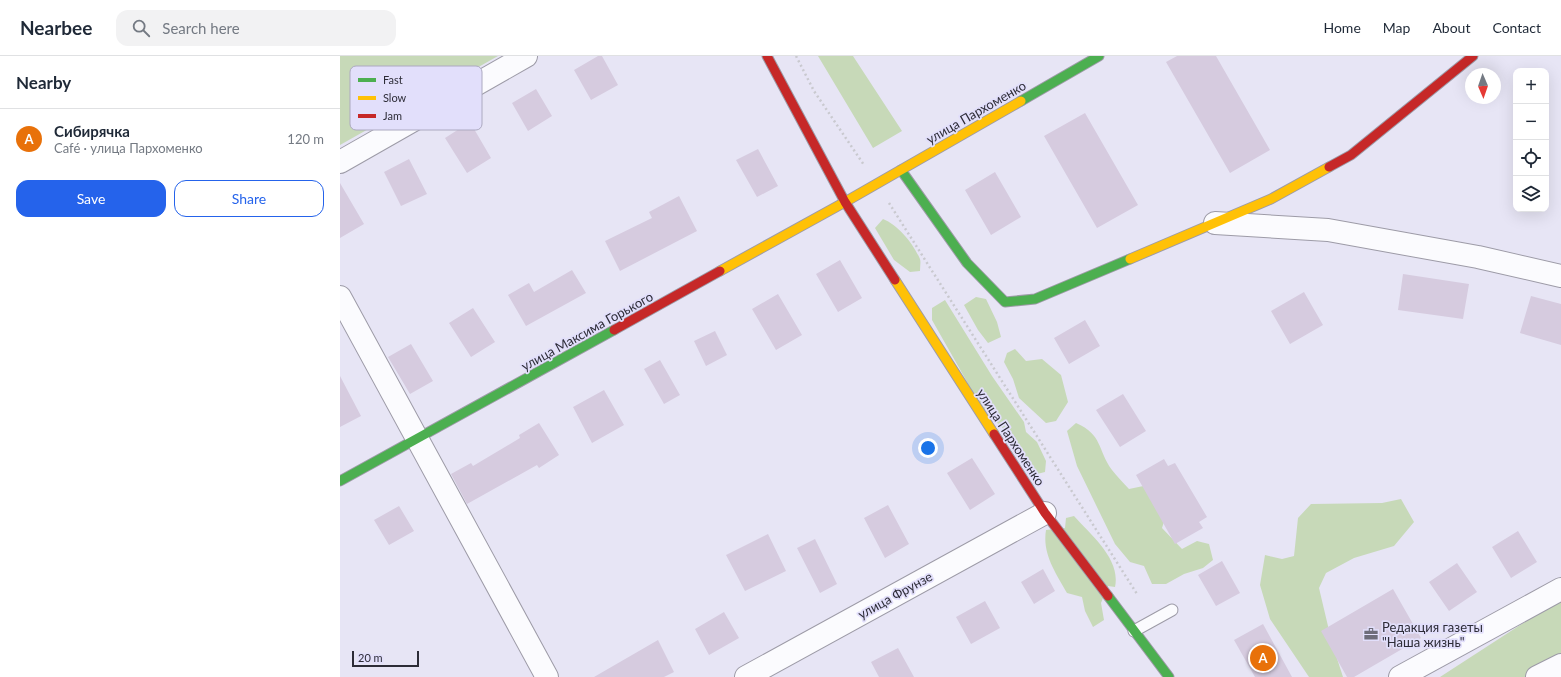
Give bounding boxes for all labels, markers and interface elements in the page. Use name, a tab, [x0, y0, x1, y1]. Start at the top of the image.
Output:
search box	[116, 10, 396, 46]
text: Nearbee	[20, 16, 92, 39]
icon: search	[130, 17, 152, 39]
text: Search here	[162, 19, 240, 37]
text: Home	[1323, 19, 1361, 36]
text: Map	[1383, 19, 1410, 36]
text: About	[1432, 19, 1470, 36]
text: Contact	[1492, 19, 1541, 36]
legend	[350, 66, 482, 130]
north arrow	[1465, 68, 1501, 104]
map controls	[1513, 68, 1549, 212]
button: +	[1513, 68, 1549, 104]
text: Nearby	[16, 72, 71, 93]
text: Fast	[383, 73, 403, 86]
street label: улица Пархоменко	[923, 77, 1029, 147]
text: Slow	[383, 91, 407, 104]
button: −	[1513, 104, 1549, 140]
text: Jam	[383, 109, 402, 122]
text: Сибирячка	[54, 122, 130, 140]
text: A	[24, 131, 34, 147]
text: 120 m	[287, 131, 324, 147]
text: Café · улица Пархоменко	[54, 140, 203, 156]
button: locate	[1513, 140, 1549, 176]
button: layers	[1513, 176, 1549, 212]
button: Save	[16, 180, 166, 217]
button: Share	[174, 180, 324, 217]
street label: улица Максима Горького	[518, 288, 656, 374]
street label: улица Пархоменко	[974, 385, 1048, 489]
your location	[918, 438, 938, 458]
street label: улица Фрунзе	[855, 568, 935, 622]
place label: Редакция газеты "Наша жизнь"	[1382, 619, 1483, 650]
office icon: Редакция газеты "Наша жизнь"	[1363, 626, 1379, 642]
pin: A	[1250, 643, 1276, 673]
scale bar	[352, 649, 419, 668]
text: 20 m	[358, 651, 383, 664]

